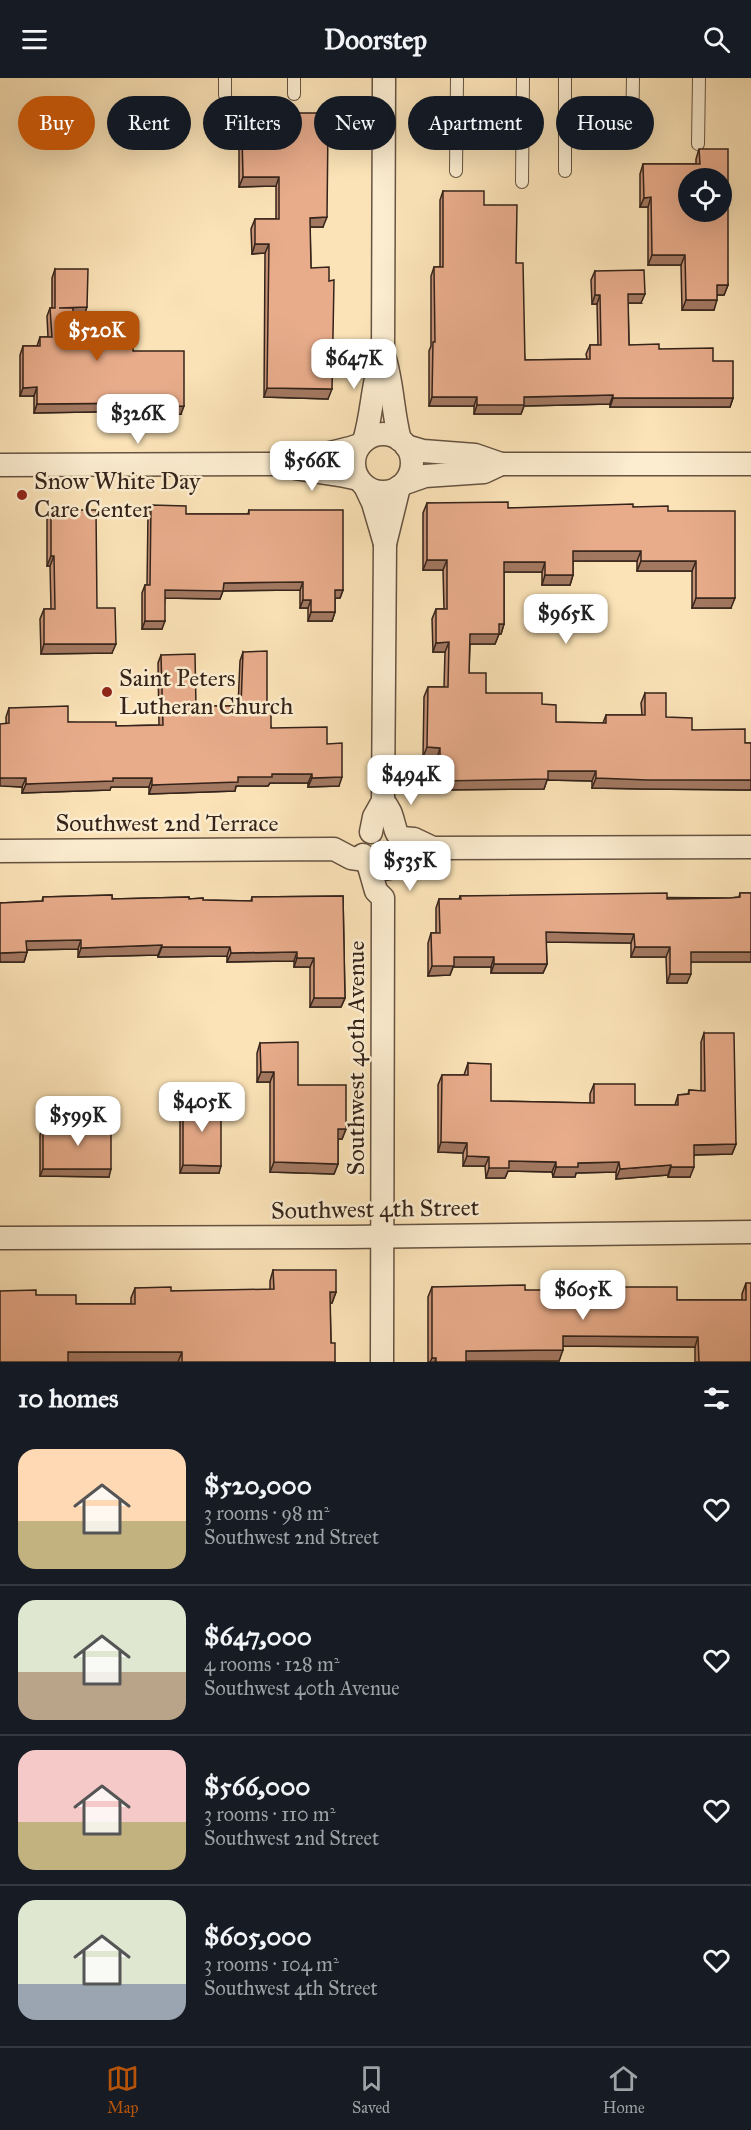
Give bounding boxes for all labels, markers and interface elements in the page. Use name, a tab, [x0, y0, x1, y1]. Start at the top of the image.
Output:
icon: menu	[18, 23, 51, 56]
text: Doorstep	[324, 23, 427, 56]
icon: search	[700, 23, 733, 56]
chip: Buy	[18, 96, 95, 150]
chip: Rent	[107, 96, 191, 150]
chip: Filters	[203, 96, 302, 150]
chip: New	[314, 96, 396, 150]
chip: Apartment	[408, 96, 544, 150]
chip: House	[556, 96, 654, 150]
map controls	[678, 168, 732, 222]
button: locate	[678, 168, 732, 222]
pin: $520K	[55, 311, 139, 362]
text: $520K	[69, 318, 126, 342]
pin: $647K	[312, 339, 396, 390]
text: $647K	[325, 346, 383, 370]
pin: $326K	[96, 394, 180, 445]
text: $326K	[111, 401, 165, 425]
pin: $566K	[270, 441, 354, 492]
text: $566K	[284, 448, 340, 472]
place label: Snow White Day Care Center	[34, 466, 201, 524]
marker: Snow White Day Care Center	[15, 488, 29, 502]
pin: $965K	[524, 594, 608, 645]
text: $965K	[538, 601, 594, 625]
place label: Saint Peters Lutheran Church	[119, 663, 293, 721]
marker: Saint Peters Lutheran Church	[100, 685, 114, 699]
pin: $494K	[369, 755, 453, 806]
text: $494K	[381, 762, 441, 786]
street label: Southwest 2nd Terrace	[55, 808, 279, 838]
pin: $535K	[368, 841, 452, 892]
text: $535K	[384, 848, 436, 872]
street label: Southwest 40th Avenue	[341, 941, 371, 1175]
pin: $405K	[160, 1082, 244, 1133]
text: $405K	[173, 1089, 231, 1113]
pin: $599K	[36, 1096, 120, 1147]
text: $599K	[50, 1103, 106, 1127]
street label: Southwest 4th Street	[271, 1192, 480, 1226]
pin: $605K	[541, 1270, 625, 1321]
text: $605K	[554, 1277, 612, 1301]
text: 10 homes	[18, 1382, 119, 1414]
icon: filters	[700, 1382, 733, 1415]
text: $520,000	[204, 1469, 312, 1501]
icon: home	[66, 1473, 138, 1545]
icon: heart	[700, 1493, 733, 1526]
text: 3 rooms · 98 m²	[204, 1501, 329, 1525]
text: Southwest 2nd Street	[204, 1525, 379, 1549]
text: $647,000	[204, 1620, 312, 1652]
icon: home	[66, 1624, 138, 1696]
icon: heart	[700, 1644, 733, 1677]
text: 4 rooms · 128 m²	[204, 1652, 340, 1676]
text: Southwest 40th Avenue	[204, 1676, 400, 1700]
text: $566,000	[204, 1770, 310, 1802]
icon: home	[66, 1774, 138, 1846]
icon: heart	[700, 1794, 733, 1827]
text: 3 rooms · 110 m²	[204, 1802, 335, 1826]
text: Southwest 2nd Street	[204, 1826, 379, 1850]
text: $605,000	[204, 1920, 312, 1952]
icon: home	[66, 1924, 138, 1996]
icon: heart	[700, 1944, 733, 1977]
text: 3 rooms · 104 m²	[204, 1952, 339, 1976]
text: Southwest 4th Street	[204, 1976, 378, 2000]
tab: Map	[106, 2062, 139, 2117]
tab: Saved	[352, 2062, 390, 2117]
tab: Home	[603, 2062, 645, 2117]

